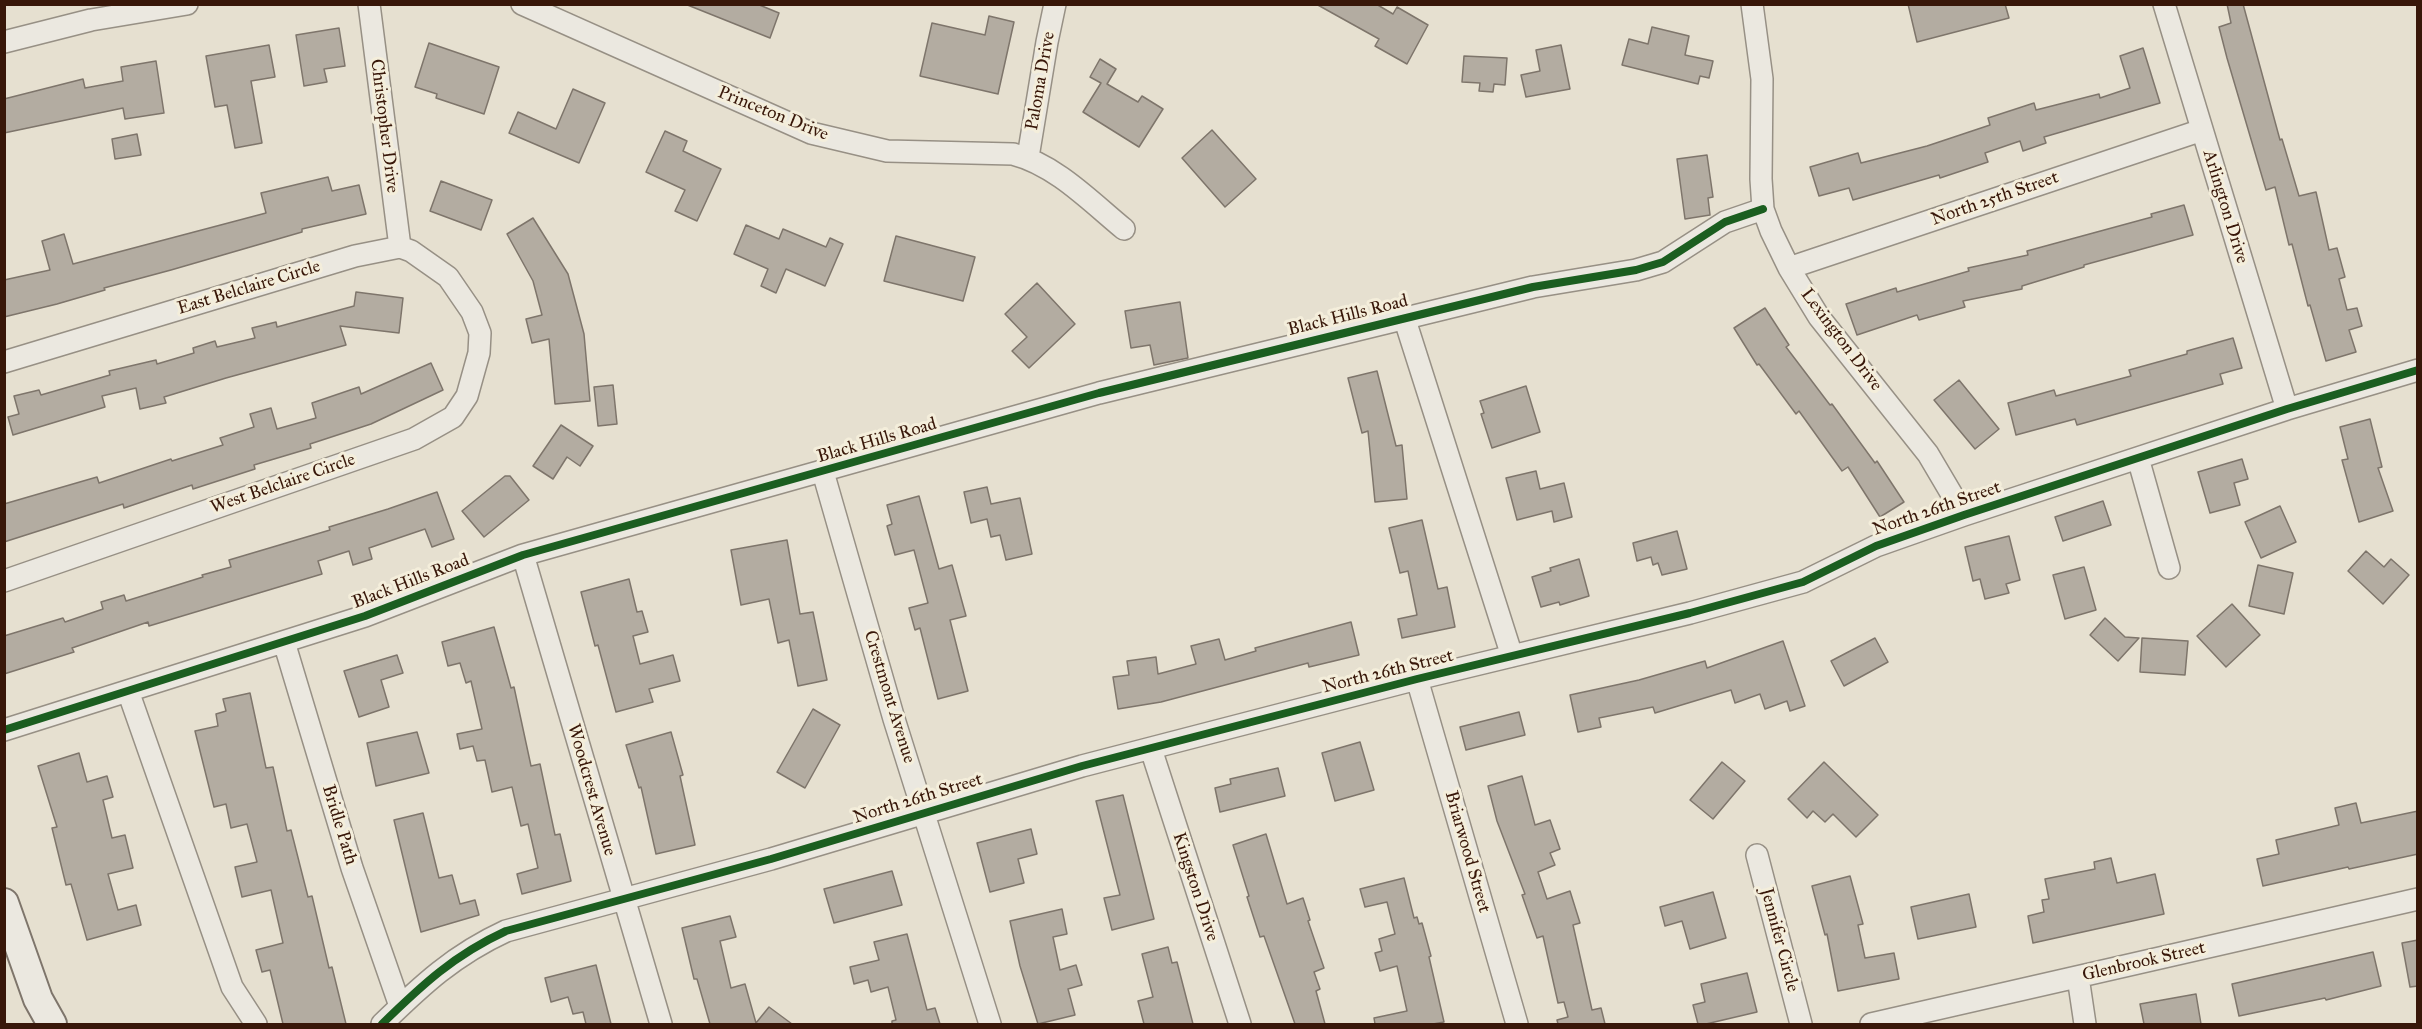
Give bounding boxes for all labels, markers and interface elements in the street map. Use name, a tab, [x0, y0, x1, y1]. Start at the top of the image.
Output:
street label: Paloma Drive	[1022, 30, 1060, 132]
street label: Christopher Drive	[365, 58, 403, 194]
street label: Princeton Drive	[714, 82, 832, 146]
street label: Arlington Drive	[2197, 148, 2253, 266]
street label: North 25th Street	[1929, 167, 2061, 231]
street label: East Belclaire Circle	[175, 256, 323, 320]
street label: Lexington Drive	[1795, 285, 1887, 395]
street label: Black Hills Road	[1286, 291, 1410, 341]
street label: Black Hills Road	[815, 414, 939, 468]
street label: West Belclaire Circle	[208, 449, 358, 519]
street label: North 26th Street	[1870, 477, 2004, 541]
street label: Black Hills Road	[350, 550, 472, 614]
street label: Crestmont Avenue	[859, 628, 919, 766]
street label: North 26th Street	[1320, 645, 1456, 699]
street label: Woodcrest Avenue	[562, 721, 620, 859]
street label: North 26th Street	[851, 769, 985, 829]
street label: Bridle Path	[317, 782, 361, 868]
street label: Briarwood Street	[1439, 789, 1495, 915]
street label: Kingston Drive	[1167, 830, 1223, 944]
street label: Jennifer Circle	[1755, 886, 1803, 994]
street label: Glenbrook Street	[2080, 937, 2208, 987]

